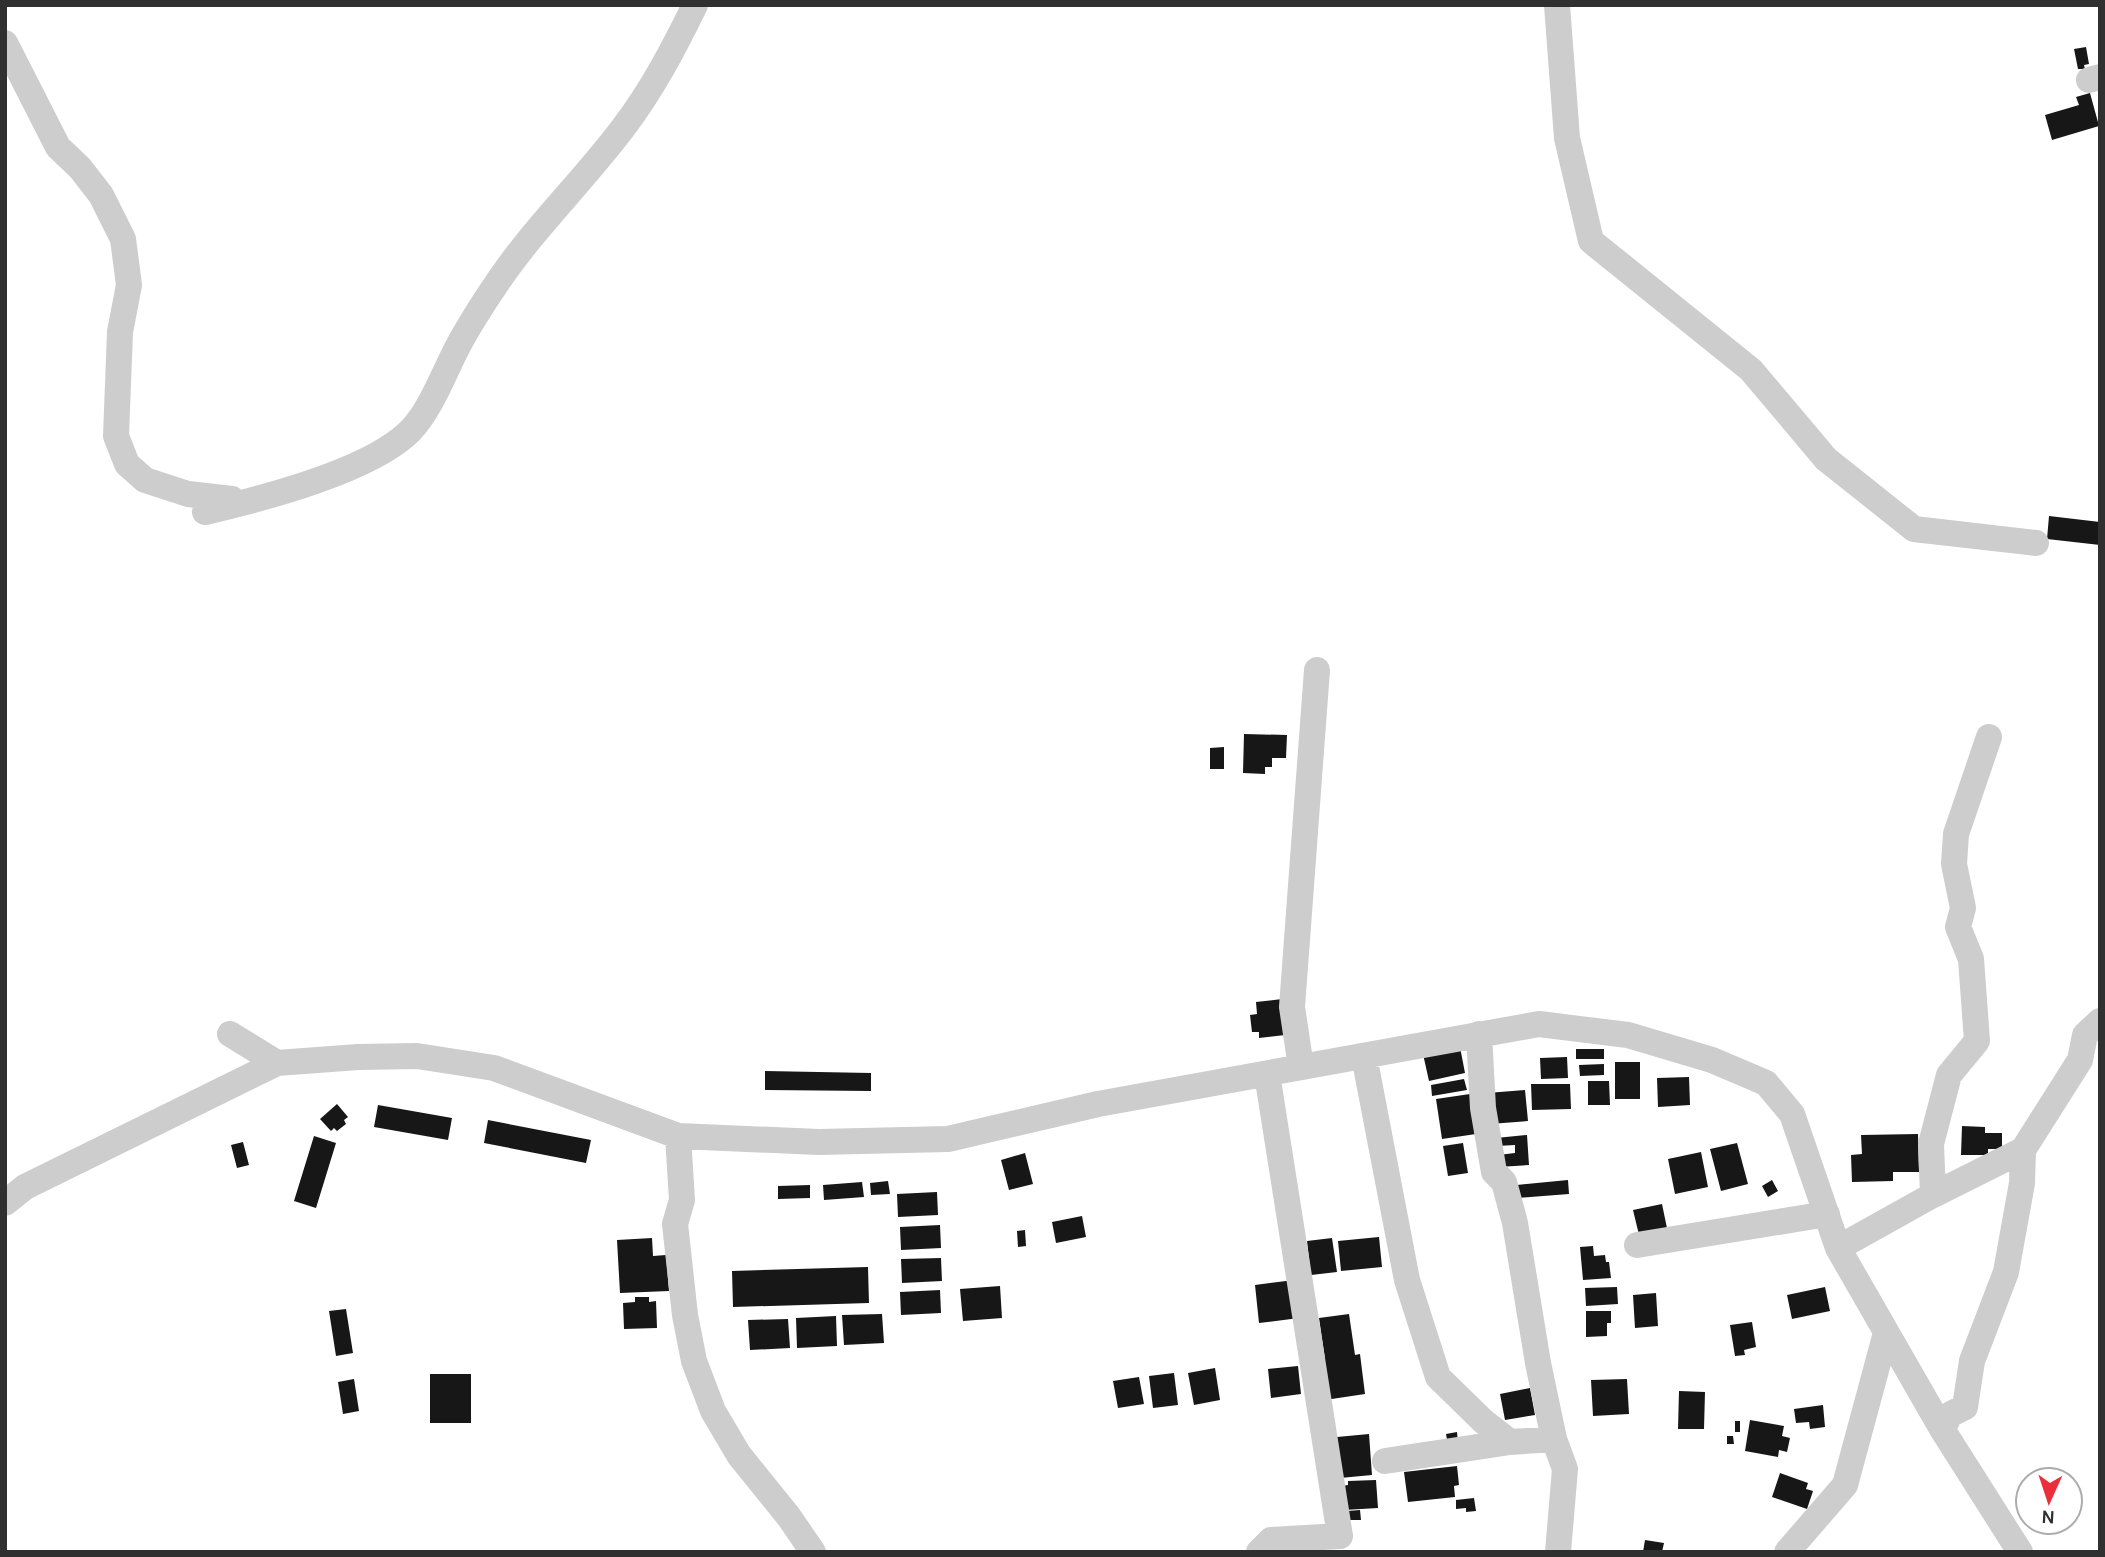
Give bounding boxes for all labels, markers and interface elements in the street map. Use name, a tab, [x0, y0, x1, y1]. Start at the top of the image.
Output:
north arrow	[2014, 1466, 2084, 1536]
text: N	[2041, 1506, 2056, 1528]

